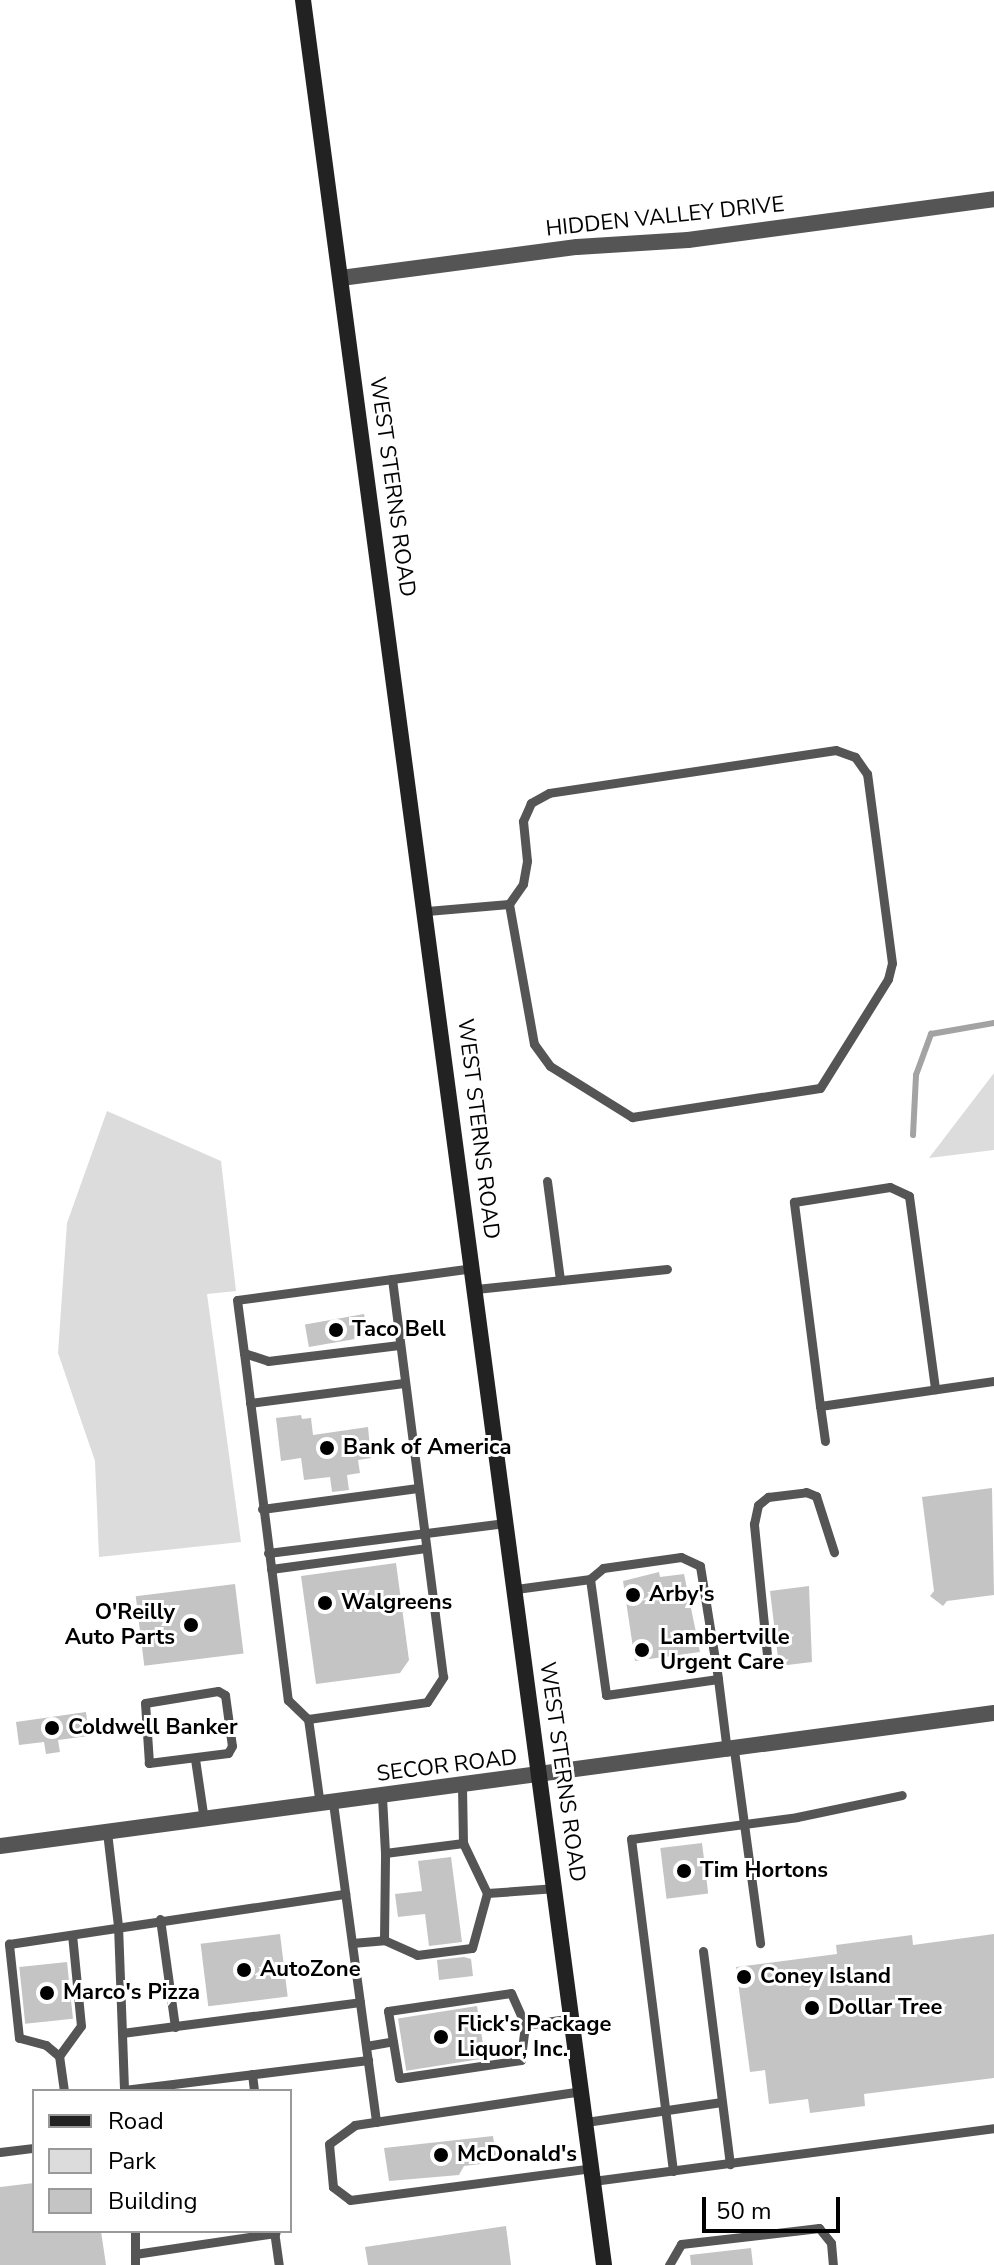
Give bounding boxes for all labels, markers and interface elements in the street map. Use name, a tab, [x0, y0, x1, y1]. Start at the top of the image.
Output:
street label: HIDDEN VALLEY DRIVE	[544, 191, 786, 243]
street label: WEST STERNS ROAD	[363, 375, 421, 599]
street label: WEST STERNS ROAD	[451, 1017, 505, 1241]
place label: Taco Bell	[352, 1317, 446, 1343]
marker: Taco Bell	[327, 1321, 345, 1339]
place label: Bank of America	[343, 1435, 511, 1461]
marker: Bank of America	[318, 1439, 336, 1457]
place label: Arby's	[649, 1582, 715, 1608]
marker: Arby's	[624, 1586, 642, 1604]
place label: Walgreens	[341, 1590, 452, 1616]
marker: Walgreens	[316, 1594, 334, 1612]
place label: O'Reilly Auto Parts	[65, 1599, 175, 1650]
marker: O'Reilly Auto Parts	[182, 1616, 200, 1634]
place label: Lambertville Urgent Care	[660, 1624, 790, 1676]
marker: Lambertville Urgent Care	[631, 1639, 653, 1661]
street label: WEST STERNS ROAD	[533, 1660, 591, 1884]
place label: Coldwell Banker	[68, 1715, 238, 1741]
marker: Coldwell Banker	[43, 1719, 61, 1737]
street label: SECOR ROAD	[375, 1744, 519, 1788]
place label: Tim Hortons	[700, 1858, 828, 1884]
marker: Tim Hortons	[675, 1862, 693, 1880]
place label: AutoZone	[260, 1957, 361, 1983]
marker: AutoZone	[235, 1961, 253, 1979]
place label: Coney Island	[760, 1964, 891, 1990]
marker: Coney Island	[735, 1968, 753, 1986]
place label: Marco's Pizza	[63, 1980, 200, 2006]
marker: Marco's Pizza	[38, 1984, 56, 2002]
place label: Dollar Tree	[828, 1995, 942, 2021]
marker: Dollar Tree	[803, 1999, 821, 2017]
place label: Flick's Package Liquor, Inc.	[457, 2011, 611, 2062]
marker: Flick's Package Liquor, Inc.	[432, 2028, 450, 2046]
legend	[32, 2089, 292, 2233]
text: Road	[108, 2105, 164, 2137]
place label: McDonald's	[457, 2142, 577, 2168]
text: Park	[108, 2145, 156, 2177]
marker: McDonald's	[432, 2146, 450, 2164]
scale bar	[706, 2181, 844, 2231]
text: Building	[108, 2185, 198, 2217]
text: 50 m	[716, 2195, 772, 2227]

